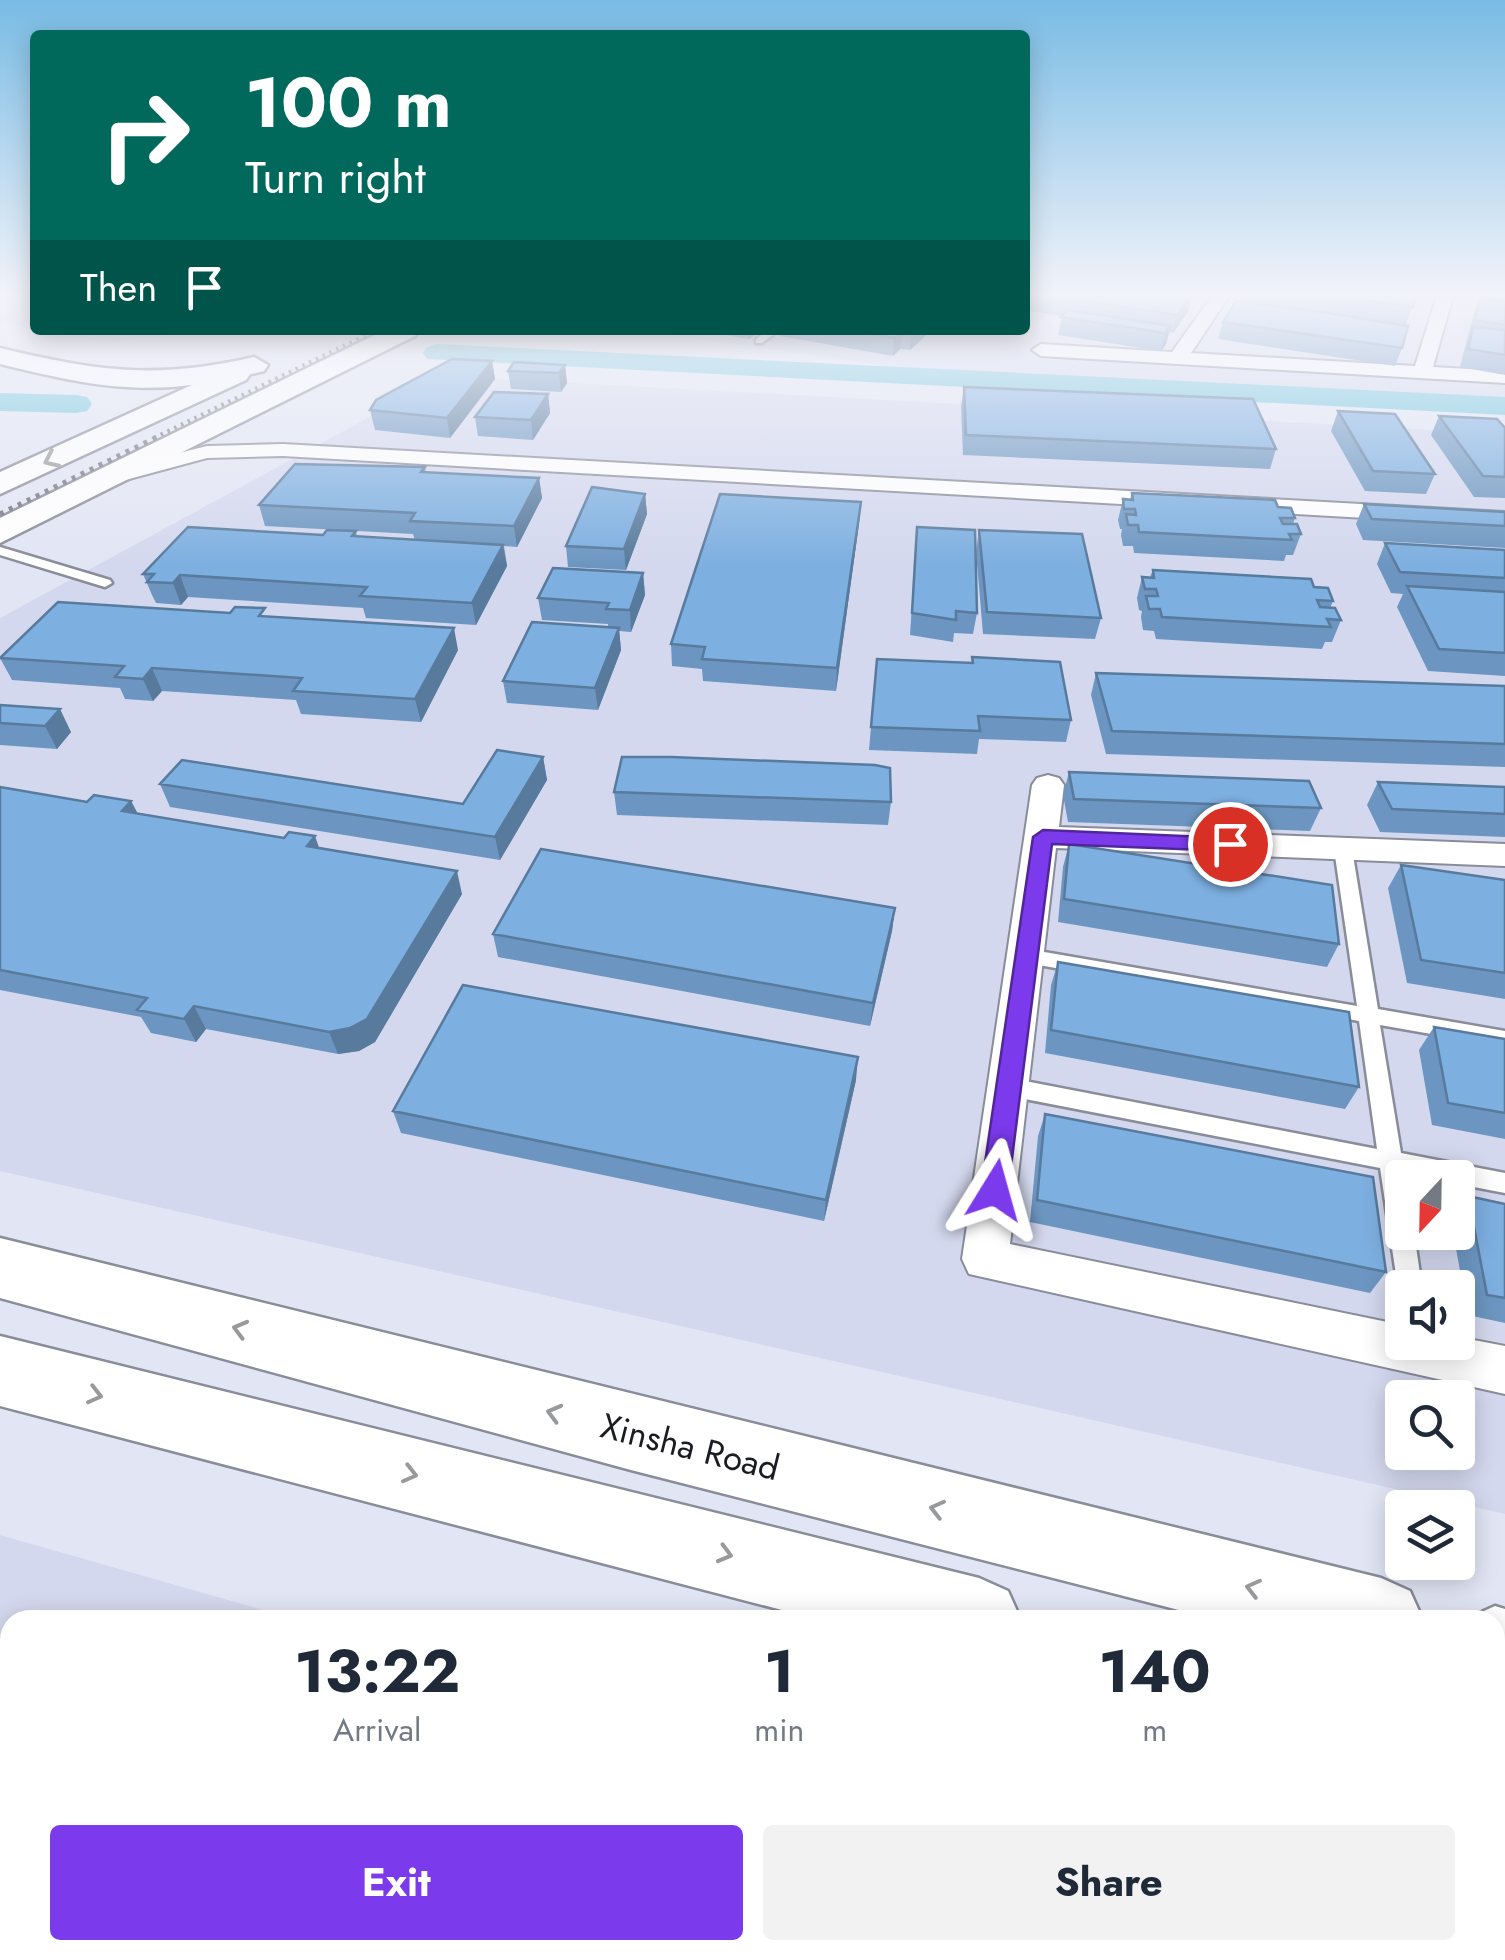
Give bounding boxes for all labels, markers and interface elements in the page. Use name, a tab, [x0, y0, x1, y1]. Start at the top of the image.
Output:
text: 100 m	[245, 52, 452, 153]
icon: right	[80, 70, 210, 200]
text: Turn right	[245, 145, 426, 210]
text: Then	[80, 260, 157, 315]
icon: arrive	[177, 260, 232, 315]
one-way arrow	[43, 447, 61, 467]
pin	[1188, 802, 1273, 887]
icon: arrive	[1203, 817, 1258, 872]
position arrow	[943, 1138, 1047, 1242]
north arrow	[1385, 1160, 1475, 1250]
map controls	[1385, 1160, 1475, 1580]
button: sound	[1385, 1270, 1475, 1360]
one-way arrow	[232, 1320, 249, 1341]
button: search	[1385, 1380, 1475, 1470]
one-way arrow	[86, 1383, 103, 1404]
street label: Xinsha Road	[596, 1401, 784, 1493]
one-way arrow	[546, 1403, 564, 1424]
one-way arrow	[401, 1462, 418, 1483]
button: layers	[1385, 1490, 1475, 1580]
one-way arrow	[929, 1500, 946, 1521]
one-way arrow	[716, 1542, 733, 1563]
one-way arrow	[1245, 1579, 1262, 1600]
text: 13:22	[294, 1628, 460, 1715]
text: 1	[764, 1628, 795, 1715]
text: 140	[1099, 1628, 1211, 1715]
text: Arrival	[333, 1707, 421, 1753]
text: min	[754, 1707, 804, 1753]
text: m	[1142, 1707, 1167, 1753]
button: Exit	[50, 1825, 743, 1940]
button: Share	[763, 1825, 1455, 1940]

